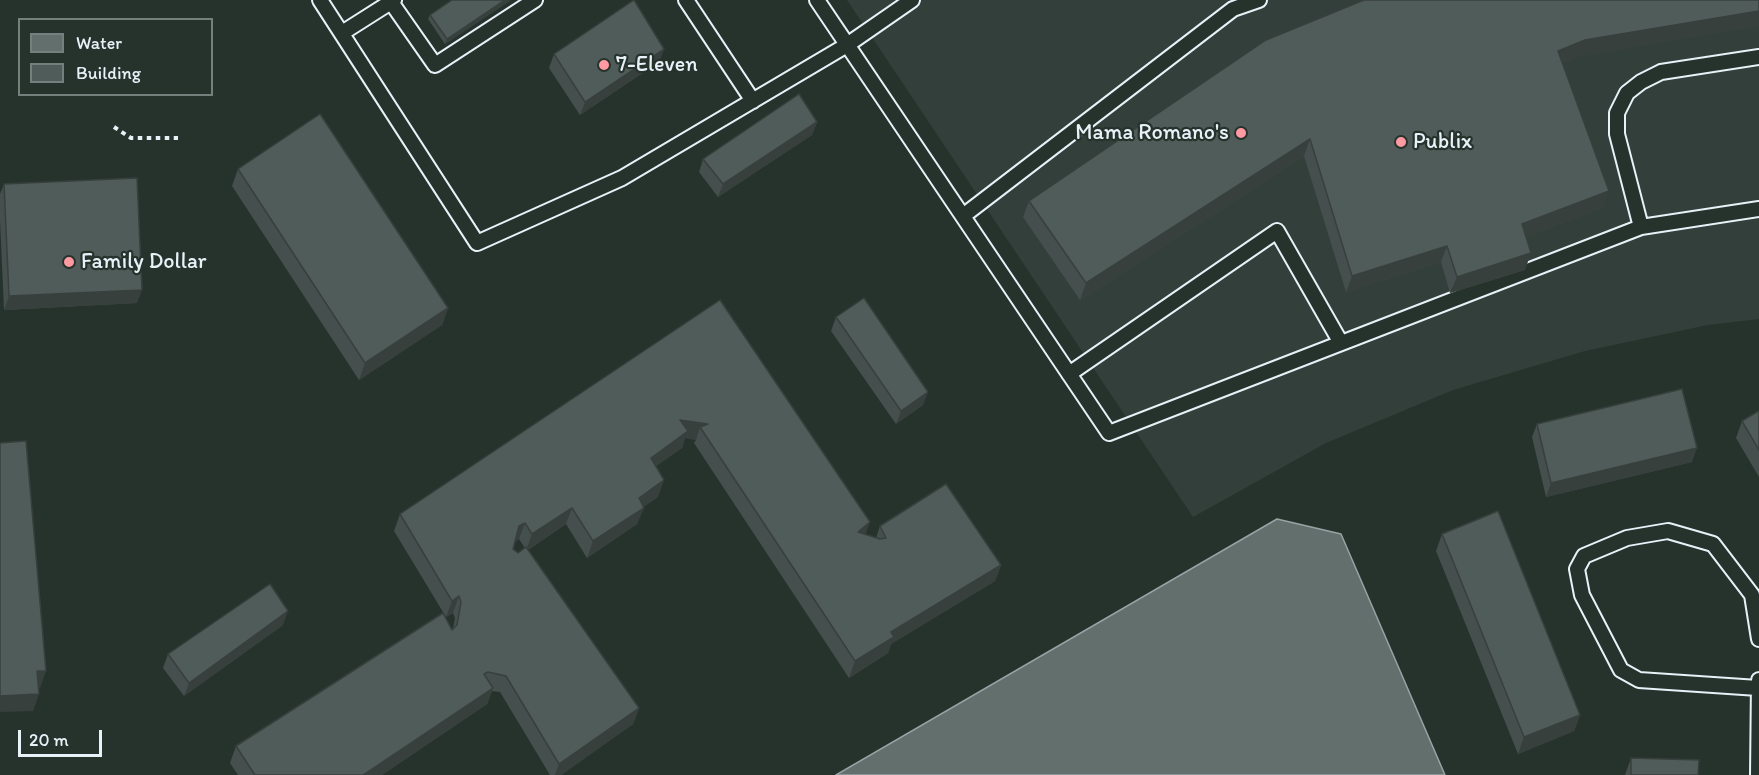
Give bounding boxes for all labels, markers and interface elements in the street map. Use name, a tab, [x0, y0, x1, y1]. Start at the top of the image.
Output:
legend	[18, 18, 213, 96]
text: Water	[76, 32, 122, 54]
place label: 7-Eleven	[616, 52, 698, 78]
marker: 7-Eleven	[597, 58, 611, 72]
text: Building	[76, 62, 141, 84]
place label: Mama Romano's	[1075, 120, 1229, 146]
marker: Mama Romano's	[1234, 126, 1248, 140]
place label: Publix	[1413, 129, 1472, 155]
marker: Publix	[1394, 135, 1408, 149]
place label: Family Dollar	[81, 249, 207, 275]
marker: Family Dollar	[62, 255, 76, 269]
scale bar	[21, 718, 105, 756]
text: 20 m	[29, 729, 69, 751]

